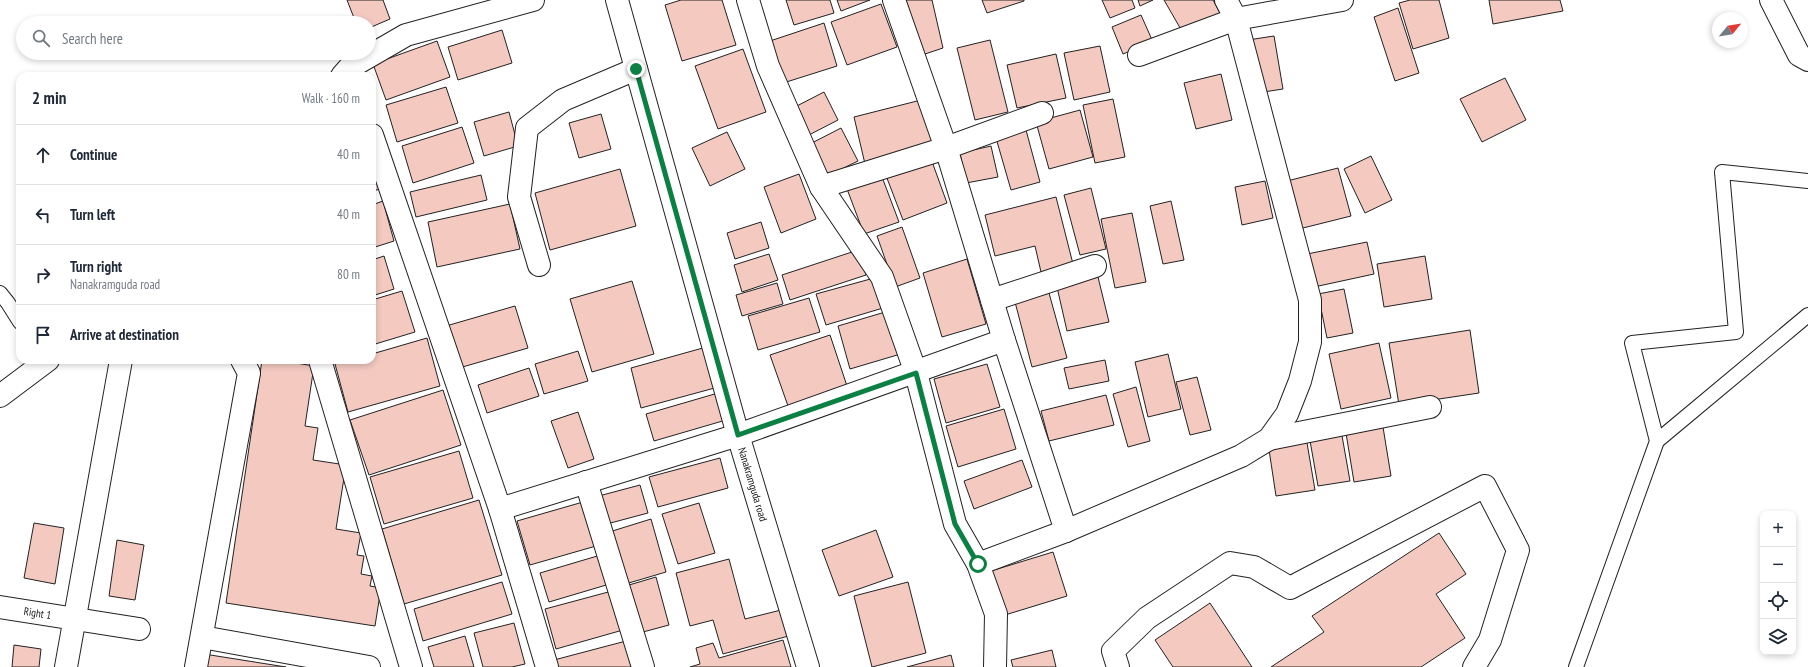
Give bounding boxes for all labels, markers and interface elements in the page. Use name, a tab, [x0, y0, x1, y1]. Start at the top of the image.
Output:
north arrow	[1712, 12, 1748, 48]
search box	[16, 16, 376, 60]
icon: search	[30, 27, 52, 49]
text: Search here	[62, 29, 123, 48]
route end	[627, 60, 645, 78]
text: 2 min	[32, 87, 66, 109]
text: Walk · 160 m	[302, 90, 360, 107]
icon: ahead	[32, 144, 54, 166]
text: Continue	[70, 145, 117, 164]
text: 40 m	[337, 146, 360, 163]
icon: left	[32, 204, 54, 226]
text: Turn left	[70, 205, 115, 224]
text: 40 m	[337, 206, 360, 223]
text: Turn right	[70, 257, 122, 276]
icon: right	[32, 264, 54, 286]
text: 80 m	[337, 266, 360, 283]
text: Nanakramguda road	[70, 276, 160, 293]
icon: arrive	[32, 324, 54, 346]
text: Arrive at destination	[70, 325, 179, 344]
street label: Nanakramguda road	[735, 446, 771, 523]
map controls	[1760, 511, 1796, 655]
button: +	[1760, 511, 1796, 547]
button: −	[1760, 547, 1796, 583]
route start	[969, 555, 987, 573]
button: locate	[1760, 583, 1796, 619]
street label: Right 1	[23, 604, 52, 622]
button: layers	[1760, 619, 1796, 655]

